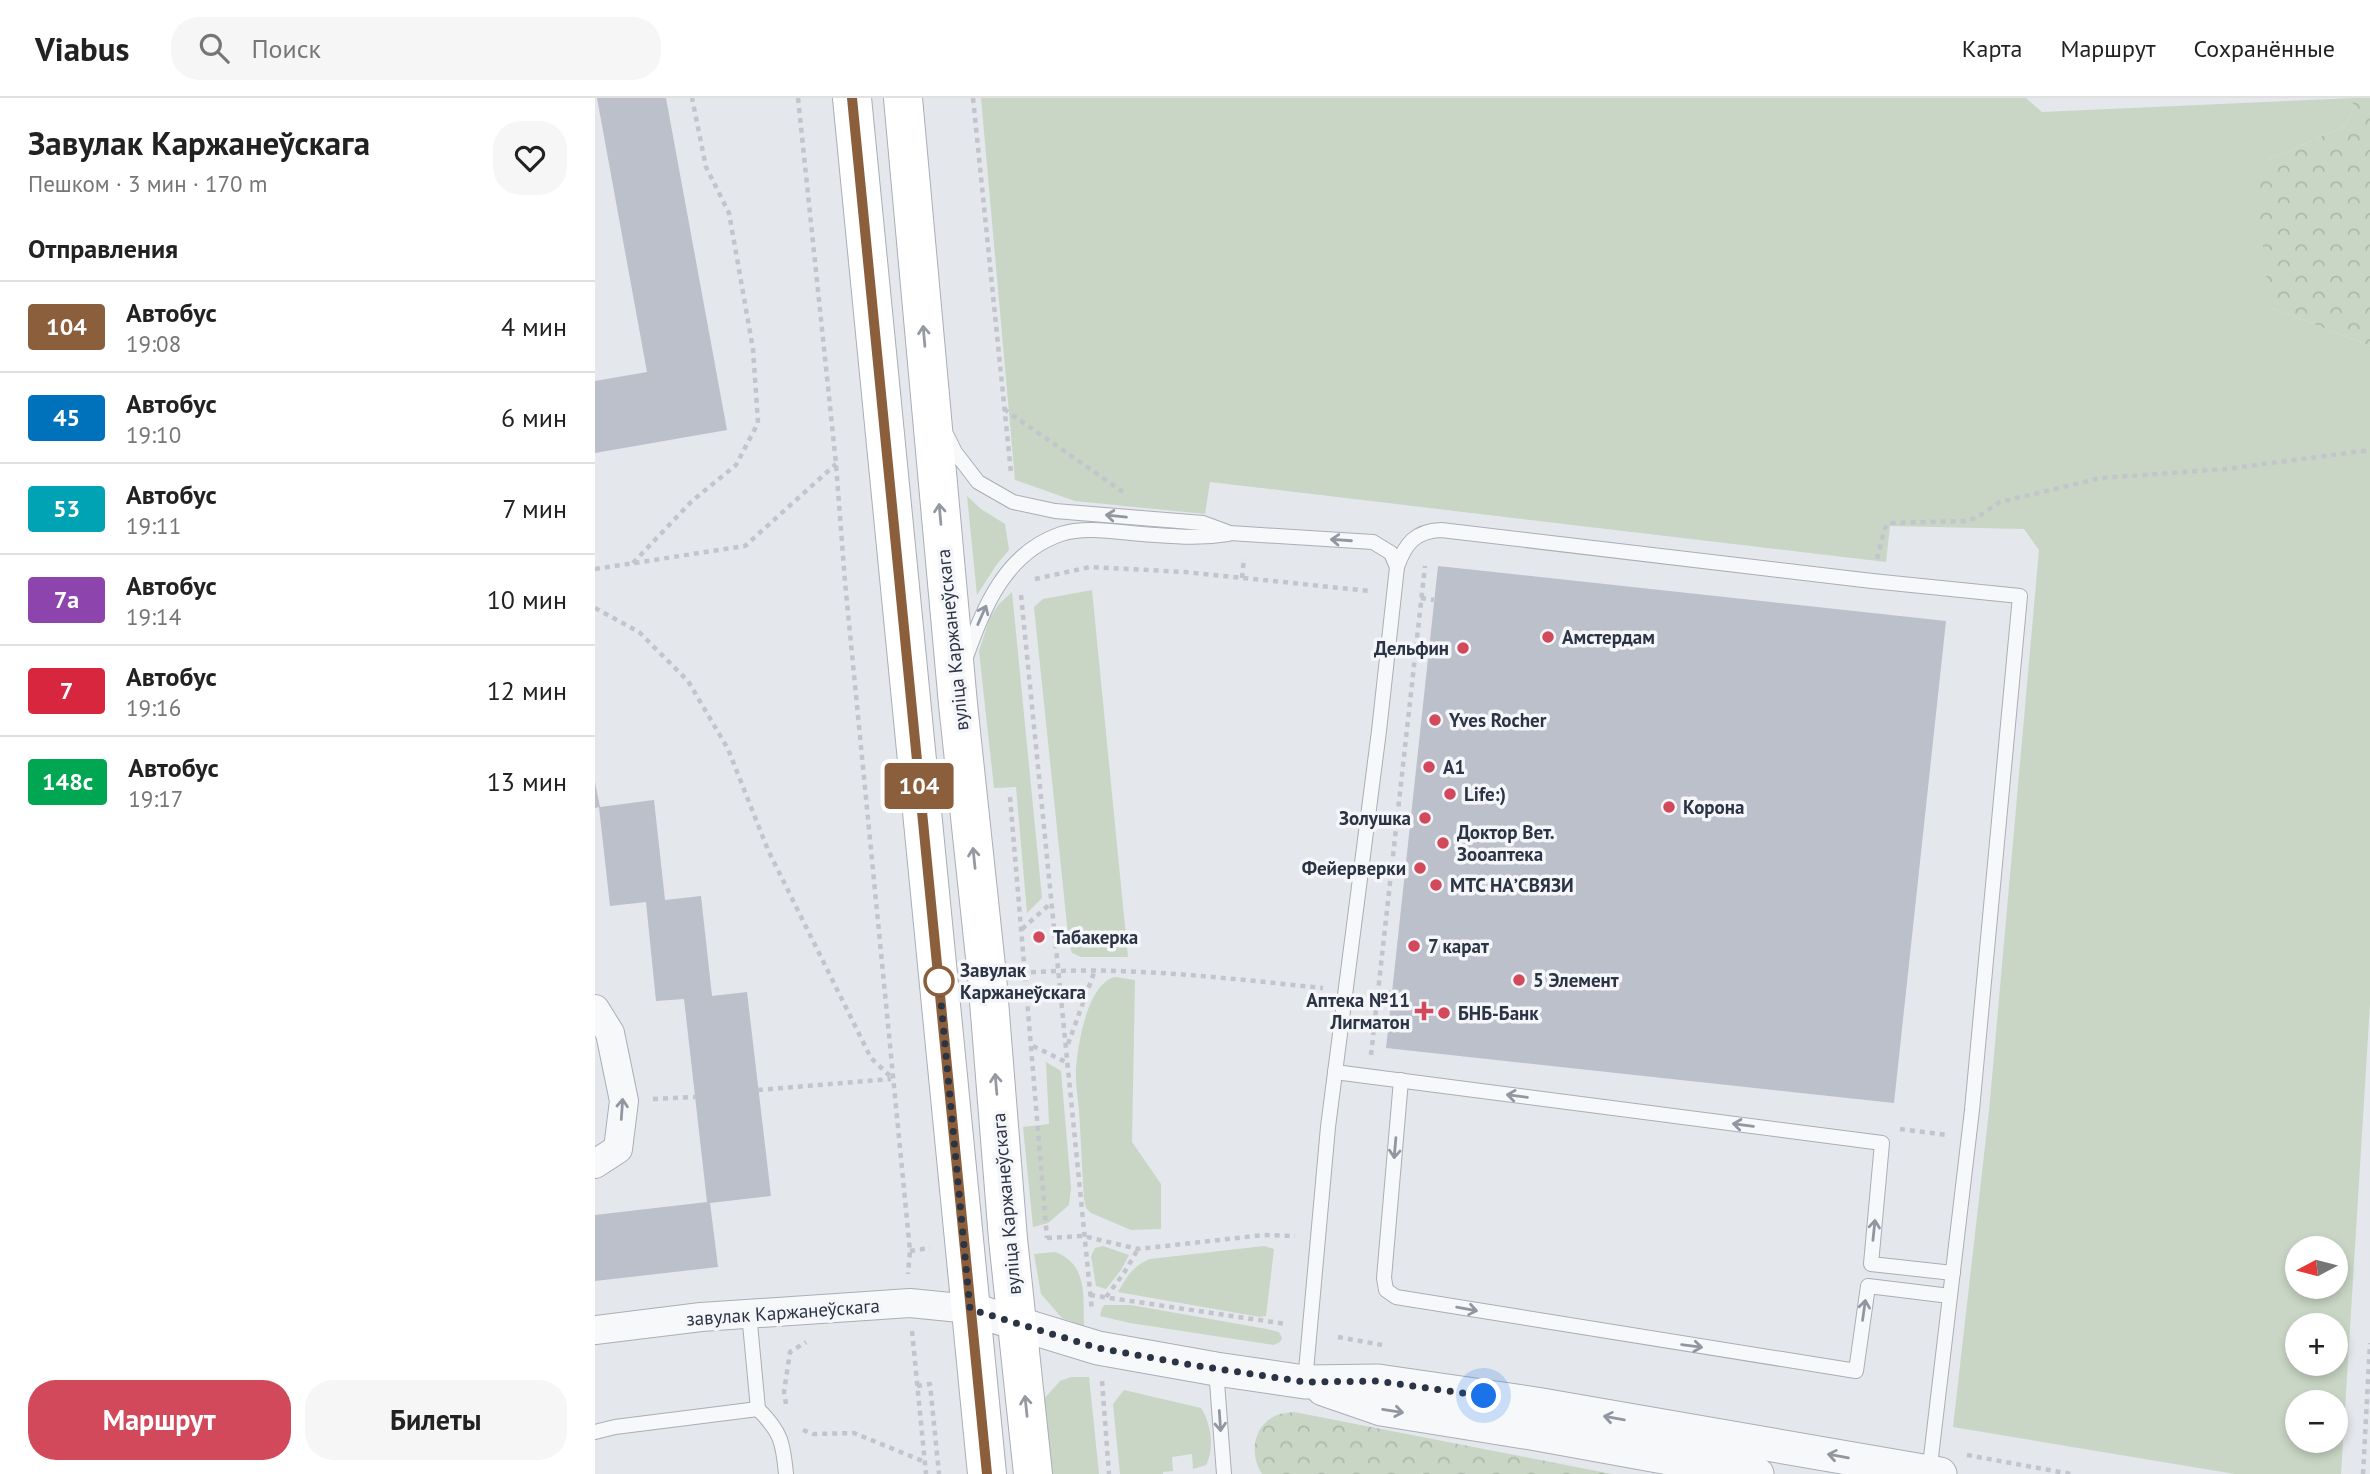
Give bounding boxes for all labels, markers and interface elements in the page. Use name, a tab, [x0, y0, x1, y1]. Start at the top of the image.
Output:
search box	[171, 17, 661, 80]
text: Viabus	[35, 27, 129, 70]
icon: search	[195, 29, 233, 67]
text: Поиск	[251, 32, 321, 65]
text: Карта	[1962, 33, 2022, 64]
text: Маршрут	[2060, 33, 2155, 64]
text: Сохранённые	[2193, 33, 2335, 64]
text: Завулак Каржанеўскага	[28, 121, 370, 164]
button: heart	[493, 121, 567, 195]
text: Пешком · 3 мин · 170 m	[28, 169, 267, 198]
text: Отправления	[28, 232, 178, 265]
text: Автобус	[126, 296, 217, 329]
text: 4 мин	[501, 310, 567, 343]
text: 104	[46, 311, 87, 342]
one-way arrow	[917, 325, 930, 347]
text: 19:08	[126, 329, 181, 358]
text: Автобус	[126, 387, 217, 420]
text: 6 мин	[501, 401, 567, 434]
text: 45	[53, 402, 80, 433]
text: 19:10	[126, 420, 181, 449]
text: Автобус	[126, 478, 217, 511]
text: 7 мин	[502, 492, 567, 525]
text: 53	[53, 493, 80, 524]
one-way arrow	[933, 503, 946, 526]
one-way arrow	[1105, 510, 1128, 523]
text: 19:11	[126, 511, 181, 540]
one-way arrow	[1330, 533, 1353, 546]
street label: вуліца Каржанеўскага	[931, 548, 973, 732]
text: Автобус	[126, 569, 217, 602]
text: 10 мин	[487, 583, 567, 616]
text: 7а	[54, 584, 79, 615]
text: 19:14	[126, 602, 181, 631]
one-way arrow	[976, 604, 989, 626]
place label: Амстердам	[1562, 625, 1655, 649]
marker: Амстердам	[1540, 629, 1556, 645]
place label: Дельфин	[1374, 636, 1449, 660]
marker: Дельфин	[1455, 640, 1471, 656]
text: Автобус	[126, 660, 217, 693]
text: 12 мин	[487, 674, 567, 707]
text: 7	[60, 675, 73, 706]
text: 19:16	[126, 693, 181, 722]
place label: Yves Rocher	[1448, 708, 1547, 732]
marker: Yves Rocher	[1427, 712, 1443, 728]
text: Автобус	[128, 751, 219, 784]
place label: A1	[1443, 755, 1465, 779]
marker: A1	[1421, 759, 1437, 775]
line badge: 104	[879, 763, 959, 809]
text: 13 мин	[487, 765, 567, 798]
text: 148с	[42, 766, 93, 797]
text: 104	[899, 770, 939, 801]
place label: Life:)	[1464, 782, 1506, 806]
text: 19:17	[128, 784, 183, 813]
marker: Life:)	[1442, 786, 1458, 802]
place label: Корона	[1683, 795, 1744, 819]
marker: Корона	[1661, 799, 1677, 815]
place label: Золушка	[1339, 806, 1411, 830]
marker: Золушка	[1417, 810, 1433, 826]
place label: Доктор Вет. Зооаптека	[1457, 820, 1555, 866]
marker: Доктор Вет. Зооаптека	[1435, 835, 1451, 851]
one-way arrow	[968, 847, 981, 870]
place label: Фейерверки	[1302, 856, 1406, 880]
marker: Фейерверки	[1412, 860, 1428, 876]
place label: МТС НАʼСВЯЗИ	[1450, 873, 1574, 897]
marker: МТС НАʼСВЯЗИ	[1428, 877, 1444, 893]
place label: Табакерка	[1053, 925, 1138, 949]
marker: Табакерка	[1031, 929, 1047, 945]
place label: 7 карат	[1428, 934, 1489, 958]
marker: 7 карат	[1406, 938, 1422, 954]
place label: Завулак Каржанеўскага	[960, 958, 1086, 1004]
marker: Завулак Каржанеўскага	[924, 966, 954, 996]
place label: 5 Элемент	[1533, 968, 1619, 992]
marker: 5 Элемент	[1511, 972, 1527, 988]
place label: Аптека №11 Лигматон	[1306, 988, 1410, 1034]
place label: БНБ-Банк	[1458, 1001, 1539, 1025]
marker: Аптека №11 Лигматон	[1416, 1003, 1432, 1019]
marker: БНБ-Банк	[1436, 1005, 1452, 1021]
one-way arrow	[989, 1074, 1002, 1096]
one-way arrow	[1506, 1090, 1529, 1103]
one-way arrow	[616, 1098, 629, 1121]
street label: вуліца Каржанеўскага	[986, 1112, 1026, 1296]
one-way arrow	[1732, 1118, 1755, 1131]
one-way arrow	[1388, 1136, 1401, 1158]
one-way arrow	[1868, 1219, 1881, 1242]
north arrow	[2285, 1236, 2349, 1298]
map controls	[2285, 1236, 2348, 1453]
street label: завулак Каржанеўскага	[685, 1293, 881, 1331]
one-way arrow	[1858, 1299, 1871, 1322]
one-way arrow	[1456, 1303, 1478, 1316]
button: +	[2285, 1313, 2348, 1376]
one-way arrow	[1680, 1339, 1703, 1352]
your location	[1466, 1378, 1501, 1413]
button: Маршрут	[28, 1380, 291, 1460]
button: Билеты	[305, 1380, 567, 1460]
button: −	[2285, 1390, 2348, 1453]
one-way arrow	[1019, 1395, 1032, 1418]
one-way arrow	[1381, 1405, 1404, 1418]
one-way arrow	[1214, 1410, 1227, 1432]
one-way arrow	[1603, 1411, 1626, 1424]
one-way arrow	[1827, 1449, 1850, 1462]

